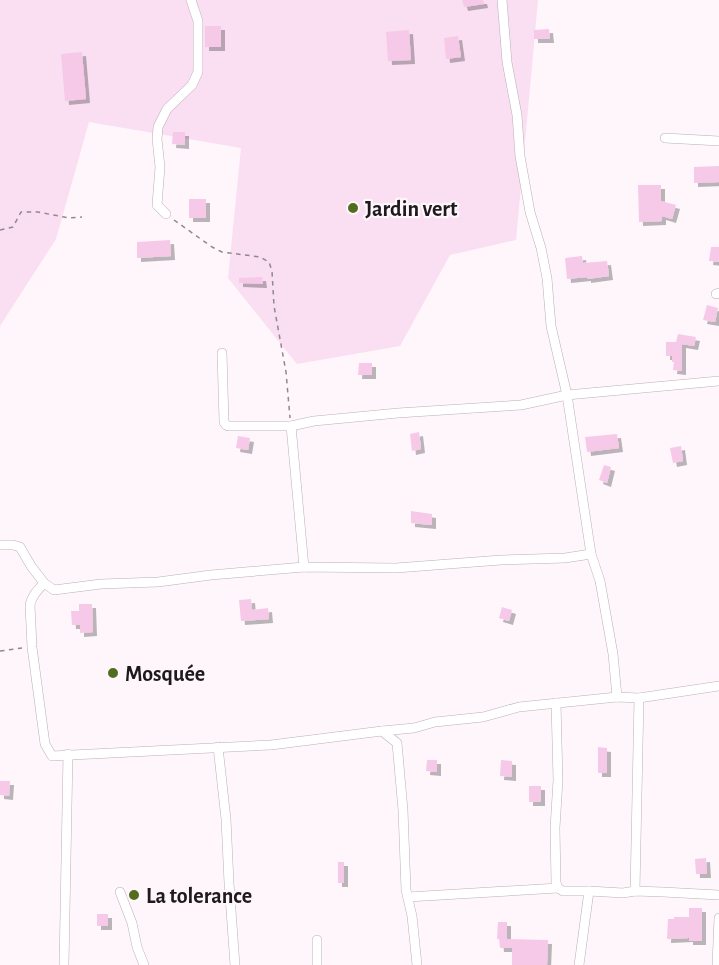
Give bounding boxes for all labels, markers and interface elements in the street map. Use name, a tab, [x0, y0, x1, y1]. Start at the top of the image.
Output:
place label: Jardin vert	[365, 198, 458, 220]
marker: Jardin vert	[346, 201, 360, 215]
place label: Mosquée	[125, 663, 205, 685]
marker: Mosquée	[106, 666, 120, 680]
place label: La tolerance	[146, 885, 252, 907]
marker: La tolerance	[127, 888, 141, 902]

